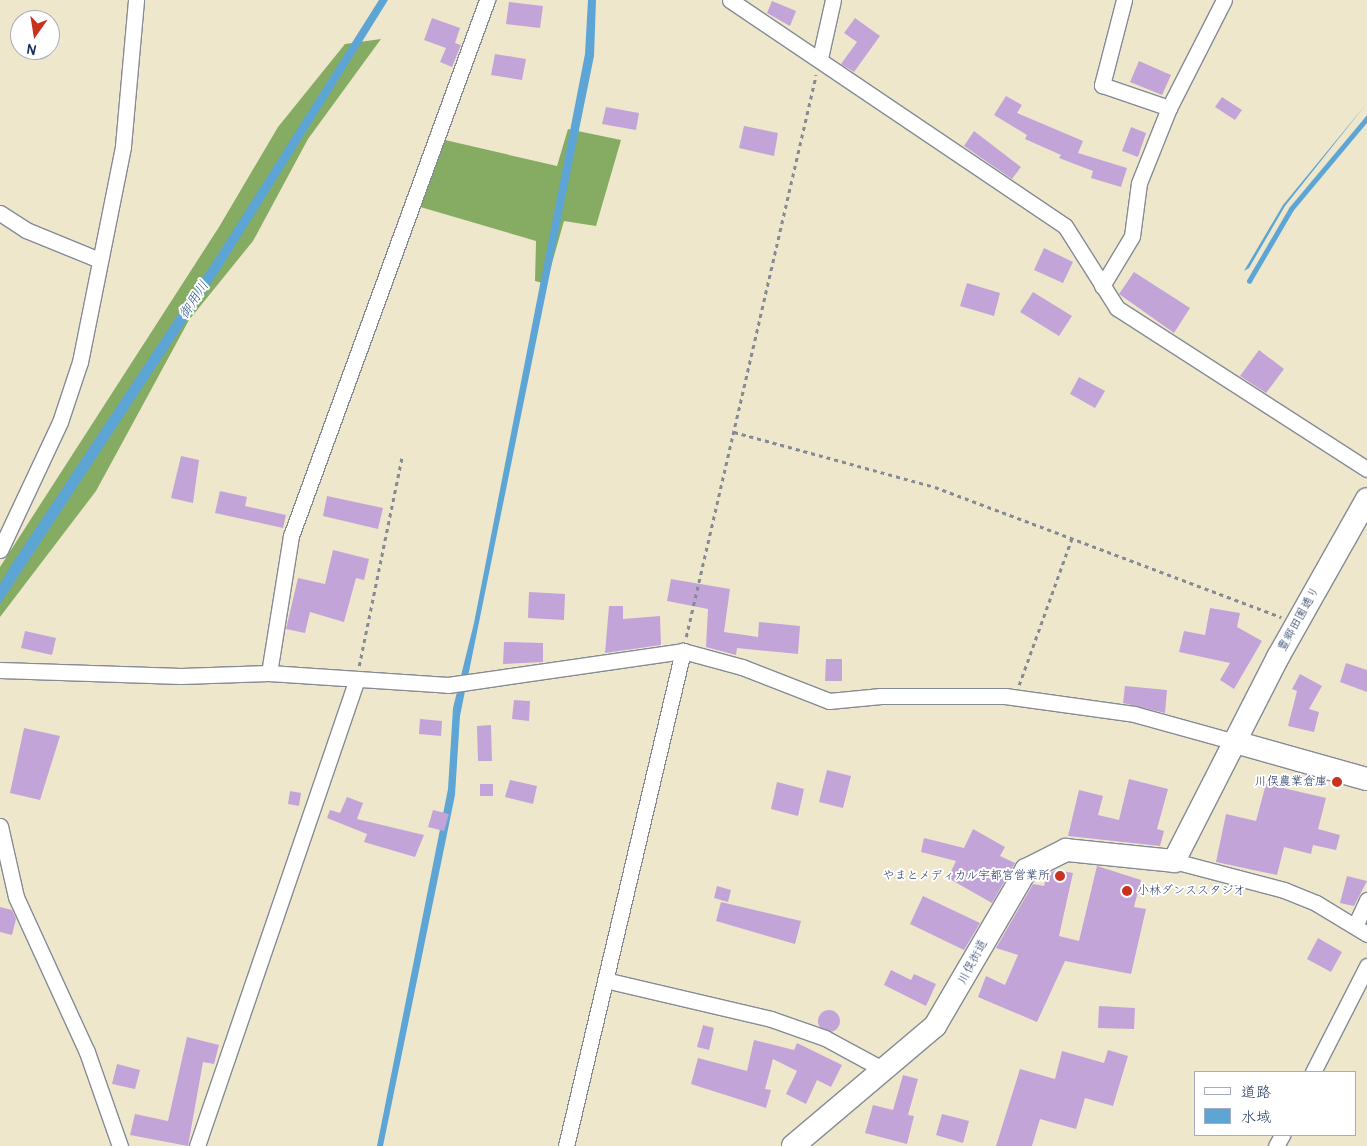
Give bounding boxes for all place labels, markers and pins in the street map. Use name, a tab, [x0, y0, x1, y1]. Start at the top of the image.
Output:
place label: 川俣農業倉庫	[1255, 775, 1327, 789]
marker: 川俣農業倉庫	[1331, 776, 1343, 788]
place label: やまとメディカル宇都宮営業所	[882, 869, 1050, 883]
marker: やまとメディカル宇都宮営業所	[1054, 870, 1066, 882]
place label: 小林ダンススタジオ	[1137, 884, 1245, 898]
marker: 小林ダンススタジオ	[1121, 885, 1133, 897]

